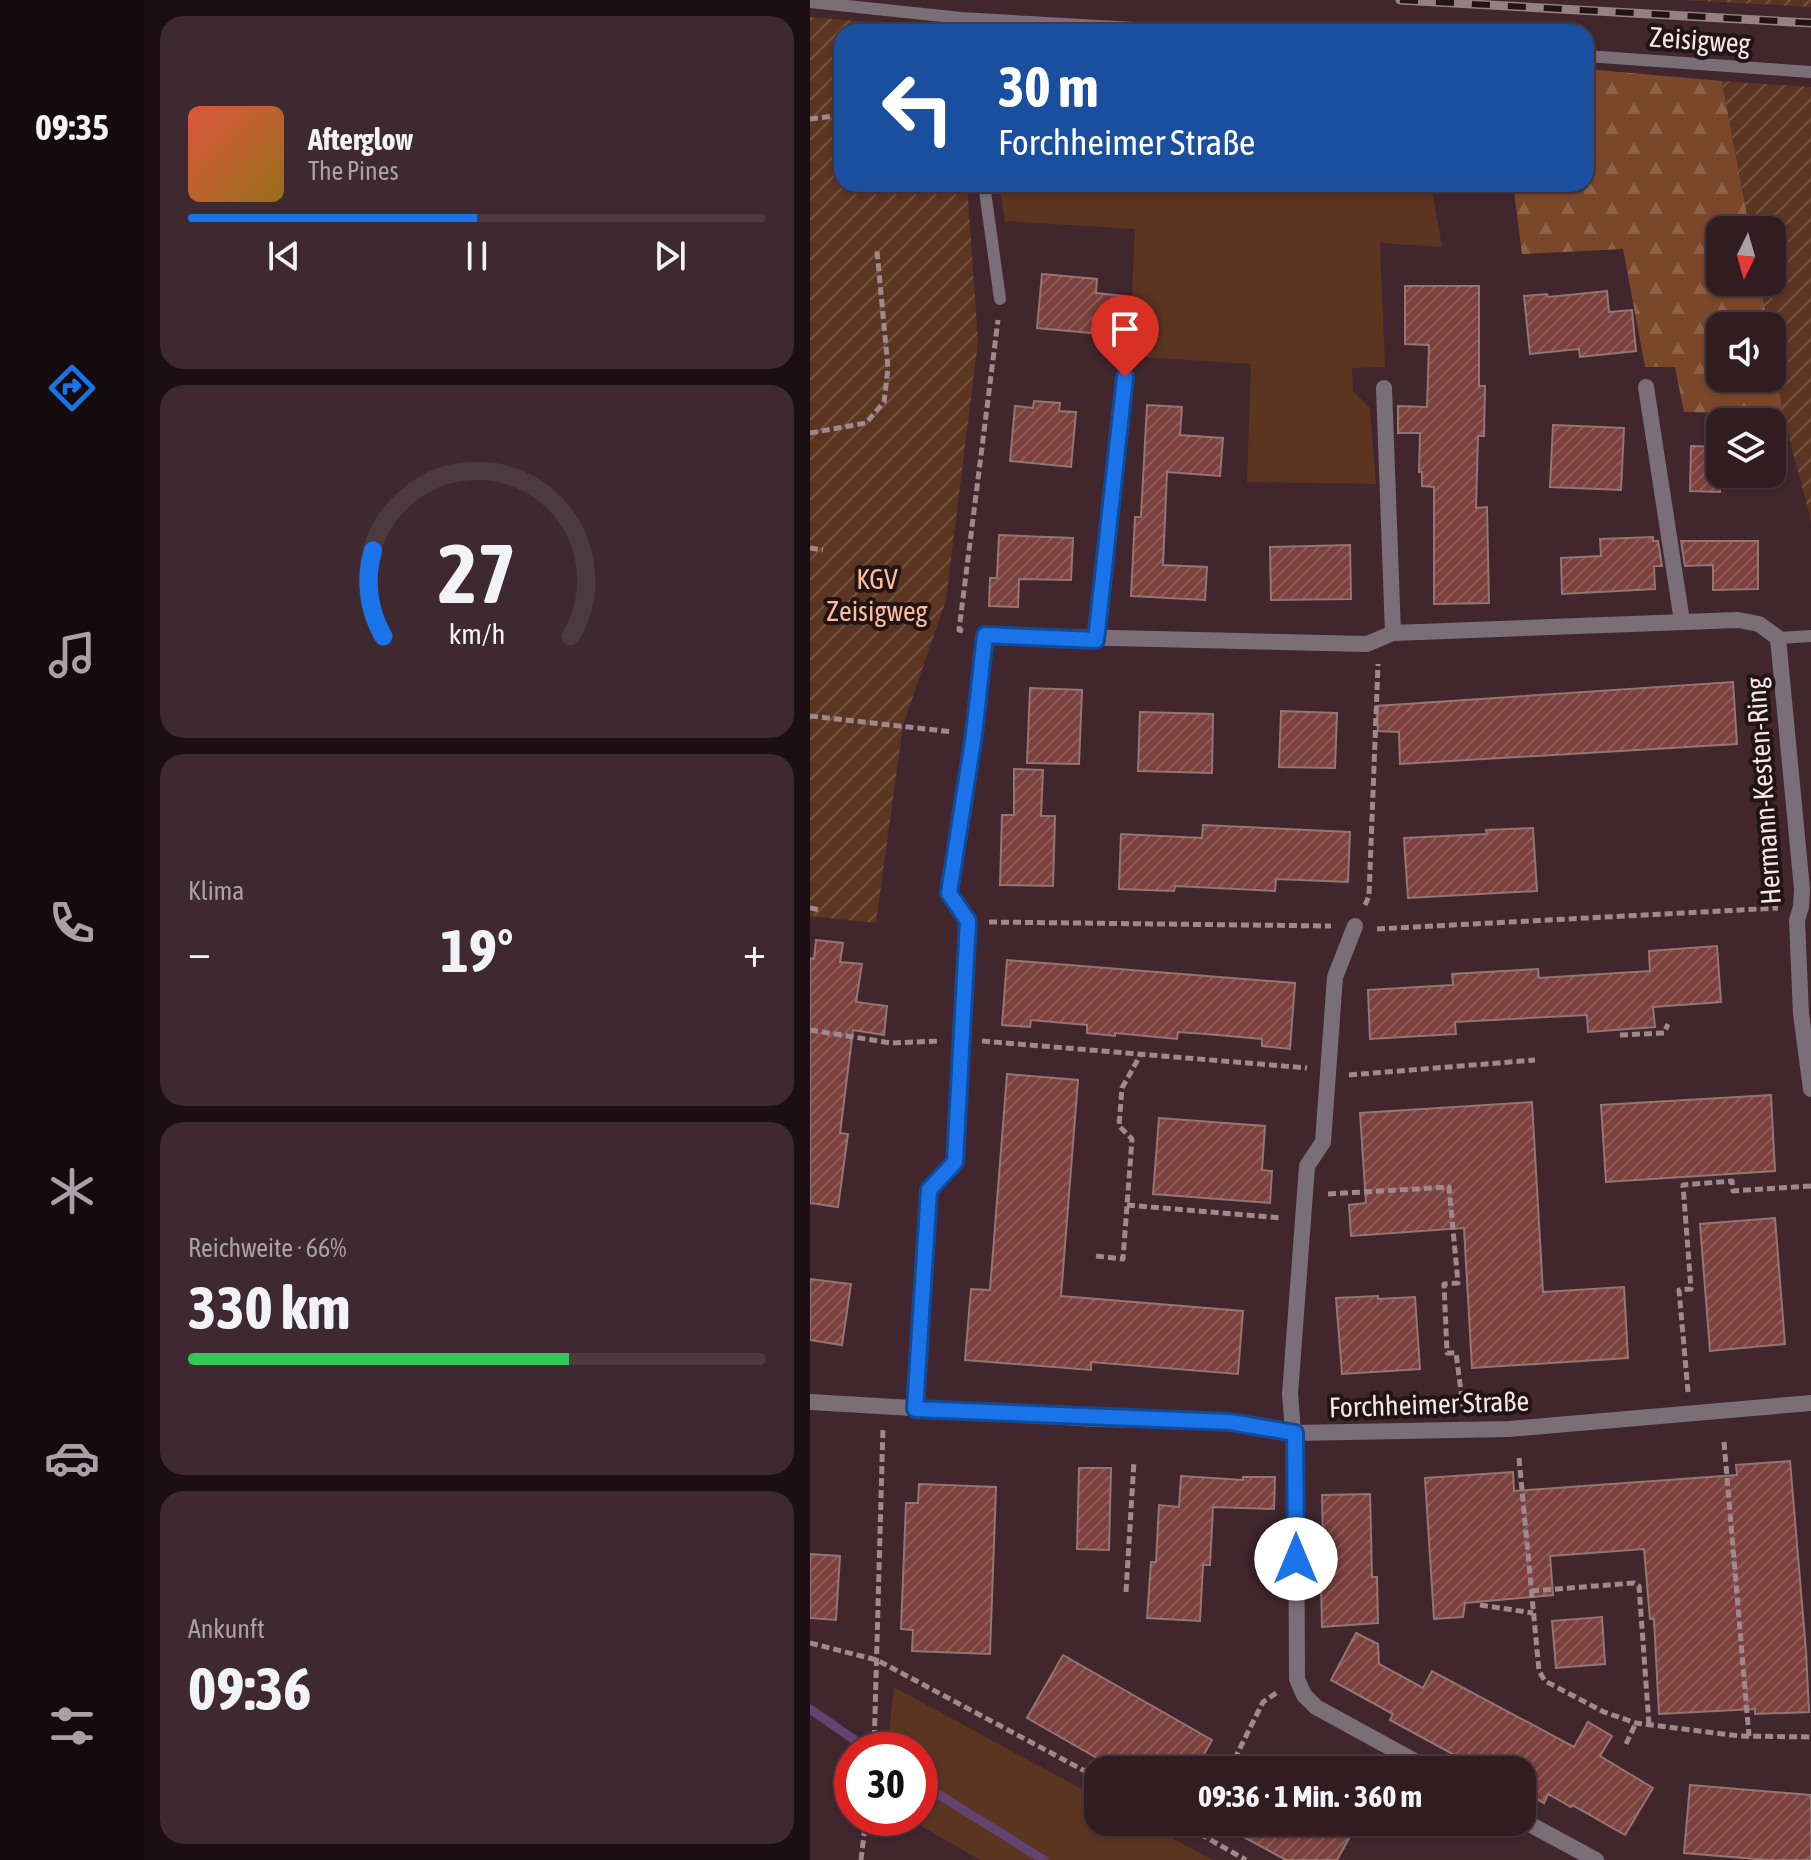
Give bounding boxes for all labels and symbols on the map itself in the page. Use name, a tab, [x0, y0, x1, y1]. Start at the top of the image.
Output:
street label: Zeisigweg	[1648, 21, 1752, 59]
north arrow	[1706, 216, 1786, 296]
pin	[1091, 295, 1159, 377]
park label: KGV Zeisigweg	[826, 563, 928, 627]
street label: Hermann-Kesten-Ring	[1739, 676, 1787, 906]
street label: Forchheimer Straße	[1328, 1385, 1530, 1423]
position arrow	[1254, 1517, 1338, 1601]
speed limit sign: 30	[834, 1732, 938, 1836]

